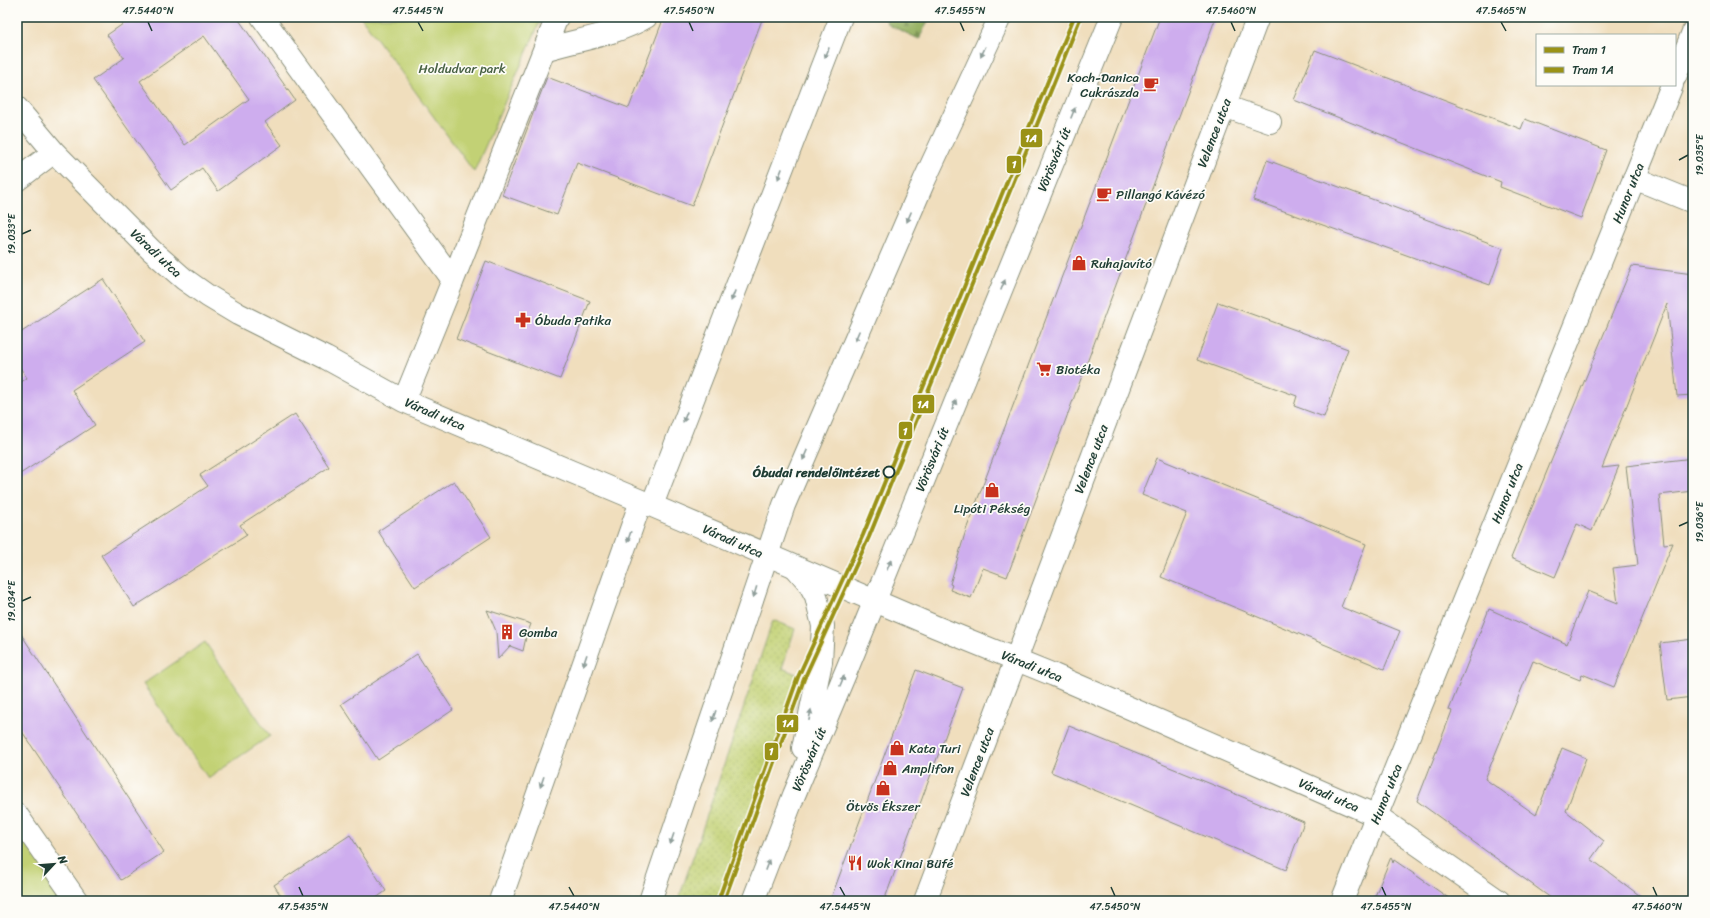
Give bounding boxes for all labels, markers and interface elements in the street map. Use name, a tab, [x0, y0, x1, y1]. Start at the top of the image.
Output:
text: 47.5440°N	[122, 2, 174, 20]
text: 47.5445°N	[393, 2, 444, 20]
text: 47.5450°N	[664, 2, 715, 20]
text: 47.5455°N	[935, 2, 985, 20]
text: 47.5460°N	[1206, 2, 1256, 20]
text: 47.5465°N	[1476, 2, 1526, 20]
legend	[1536, 34, 1676, 86]
text: Tram 1	[1572, 39, 1606, 61]
one-way arrow	[980, 47, 986, 58]
one-way arrow	[824, 48, 830, 60]
park label: Holdudvar park	[418, 57, 506, 80]
text: Tram 1A	[1572, 59, 1614, 81]
place label: Koch-Danica Cukrászda	[1067, 66, 1139, 104]
cafe icon: Koch-Danica Cukrászda	[1142, 75, 1160, 93]
street label: Velence utca	[1190, 95, 1238, 171]
one-way arrow	[1071, 106, 1077, 118]
street label: Vörösvári út	[1030, 123, 1078, 195]
line badge: 1A	[1020, 128, 1043, 148]
text: 1A	[1025, 129, 1037, 148]
text: 19.035°E	[1691, 133, 1709, 176]
line badge: 1	[1006, 155, 1022, 174]
text: 1	[1012, 155, 1017, 174]
street label: Hunor utca	[1605, 159, 1651, 227]
one-way arrow	[776, 169, 782, 181]
place label: Pillangó Kávézó	[1116, 183, 1205, 206]
cafe icon: Pillangó Kávézó	[1095, 185, 1113, 203]
one-way arrow	[906, 211, 912, 222]
text: 19.033°E	[3, 212, 21, 254]
street label: Váradi utca	[125, 223, 188, 284]
place label: Ruhajavító	[1091, 252, 1152, 275]
shop icon: Ruhajavító	[1070, 254, 1088, 272]
one-way arrow	[1000, 279, 1006, 290]
one-way arrow	[729, 290, 735, 302]
place label: Óbuda Patika	[535, 309, 611, 332]
pharmacy icon: Óbuda Patika	[514, 311, 532, 329]
one-way arrow	[854, 331, 860, 342]
place label: Biotéka	[1056, 358, 1101, 381]
supermarket icon: Biotéka	[1035, 360, 1053, 378]
street label: Váradi utca	[401, 391, 469, 437]
line badge: 1A	[912, 394, 935, 414]
text: 1A	[917, 395, 929, 414]
one-way arrow	[952, 399, 958, 411]
one-way arrow	[682, 411, 688, 423]
line badge: 1	[898, 421, 913, 440]
street label: Velence utca	[1067, 421, 1115, 497]
text: 1	[903, 422, 908, 441]
street label: Vörösvári út	[908, 423, 956, 495]
one-way arrow	[802, 450, 808, 461]
street label: Hunor utca	[1484, 459, 1530, 527]
place label: Óbudai rendelőintézet	[752, 461, 880, 484]
marker: Óbudai rendelőintézet	[882, 465, 896, 479]
shop icon: Lipóti Pékség	[983, 481, 1001, 499]
place label: Lipóti Pékség	[954, 497, 1031, 520]
text: 19.036°E	[1691, 500, 1709, 542]
street label: Váradi utca	[699, 517, 767, 565]
one-way arrow	[625, 532, 631, 544]
one-way arrow	[887, 558, 893, 570]
text: 19.034°E	[3, 579, 21, 622]
one-way arrow	[752, 587, 758, 599]
place label: Gomba	[519, 621, 558, 644]
building icon: Gomba	[498, 623, 516, 641]
street label: Váradi utca	[998, 643, 1067, 689]
one-way arrow	[582, 654, 588, 666]
one-way arrow	[839, 675, 845, 687]
one-way arrow	[807, 709, 813, 721]
one-way arrow	[711, 710, 717, 722]
line badge: 1A	[776, 714, 799, 733]
text: 1A	[782, 714, 794, 733]
street label: Vörösvári út	[785, 723, 833, 795]
street label: Velence utca	[953, 724, 1001, 800]
place label: Kata Turi	[909, 737, 961, 760]
shop icon: Kata Turi	[888, 739, 906, 757]
line badge: 1	[764, 742, 779, 761]
text: 1	[769, 742, 774, 761]
place label: Amplifon	[901, 757, 954, 780]
shop icon: Amplifon	[881, 759, 899, 777]
street label: Hunor utca	[1363, 760, 1409, 828]
street label: Váradi utca	[1295, 771, 1363, 819]
one-way arrow	[538, 777, 544, 789]
shop icon: Ötvös Ékszer	[874, 779, 892, 797]
place label: Ötvös Ékszer	[846, 795, 921, 818]
one-way arrow	[668, 833, 674, 845]
north arrow	[34, 844, 74, 884]
text: N	[52, 851, 73, 868]
place label: Wok Kinai Büfé	[867, 852, 954, 875]
restaurant icon: Wok Kinai Büfé	[846, 854, 864, 872]
one-way arrow	[765, 858, 771, 870]
text: 47.5435°N	[278, 898, 328, 916]
text: 47.5440°N	[548, 898, 600, 916]
text: 47.5445°N	[820, 898, 871, 916]
text: 47.5450°N	[1090, 898, 1141, 916]
text: 47.5455°N	[1361, 898, 1411, 916]
text: 47.5460°N	[1632, 898, 1682, 916]

